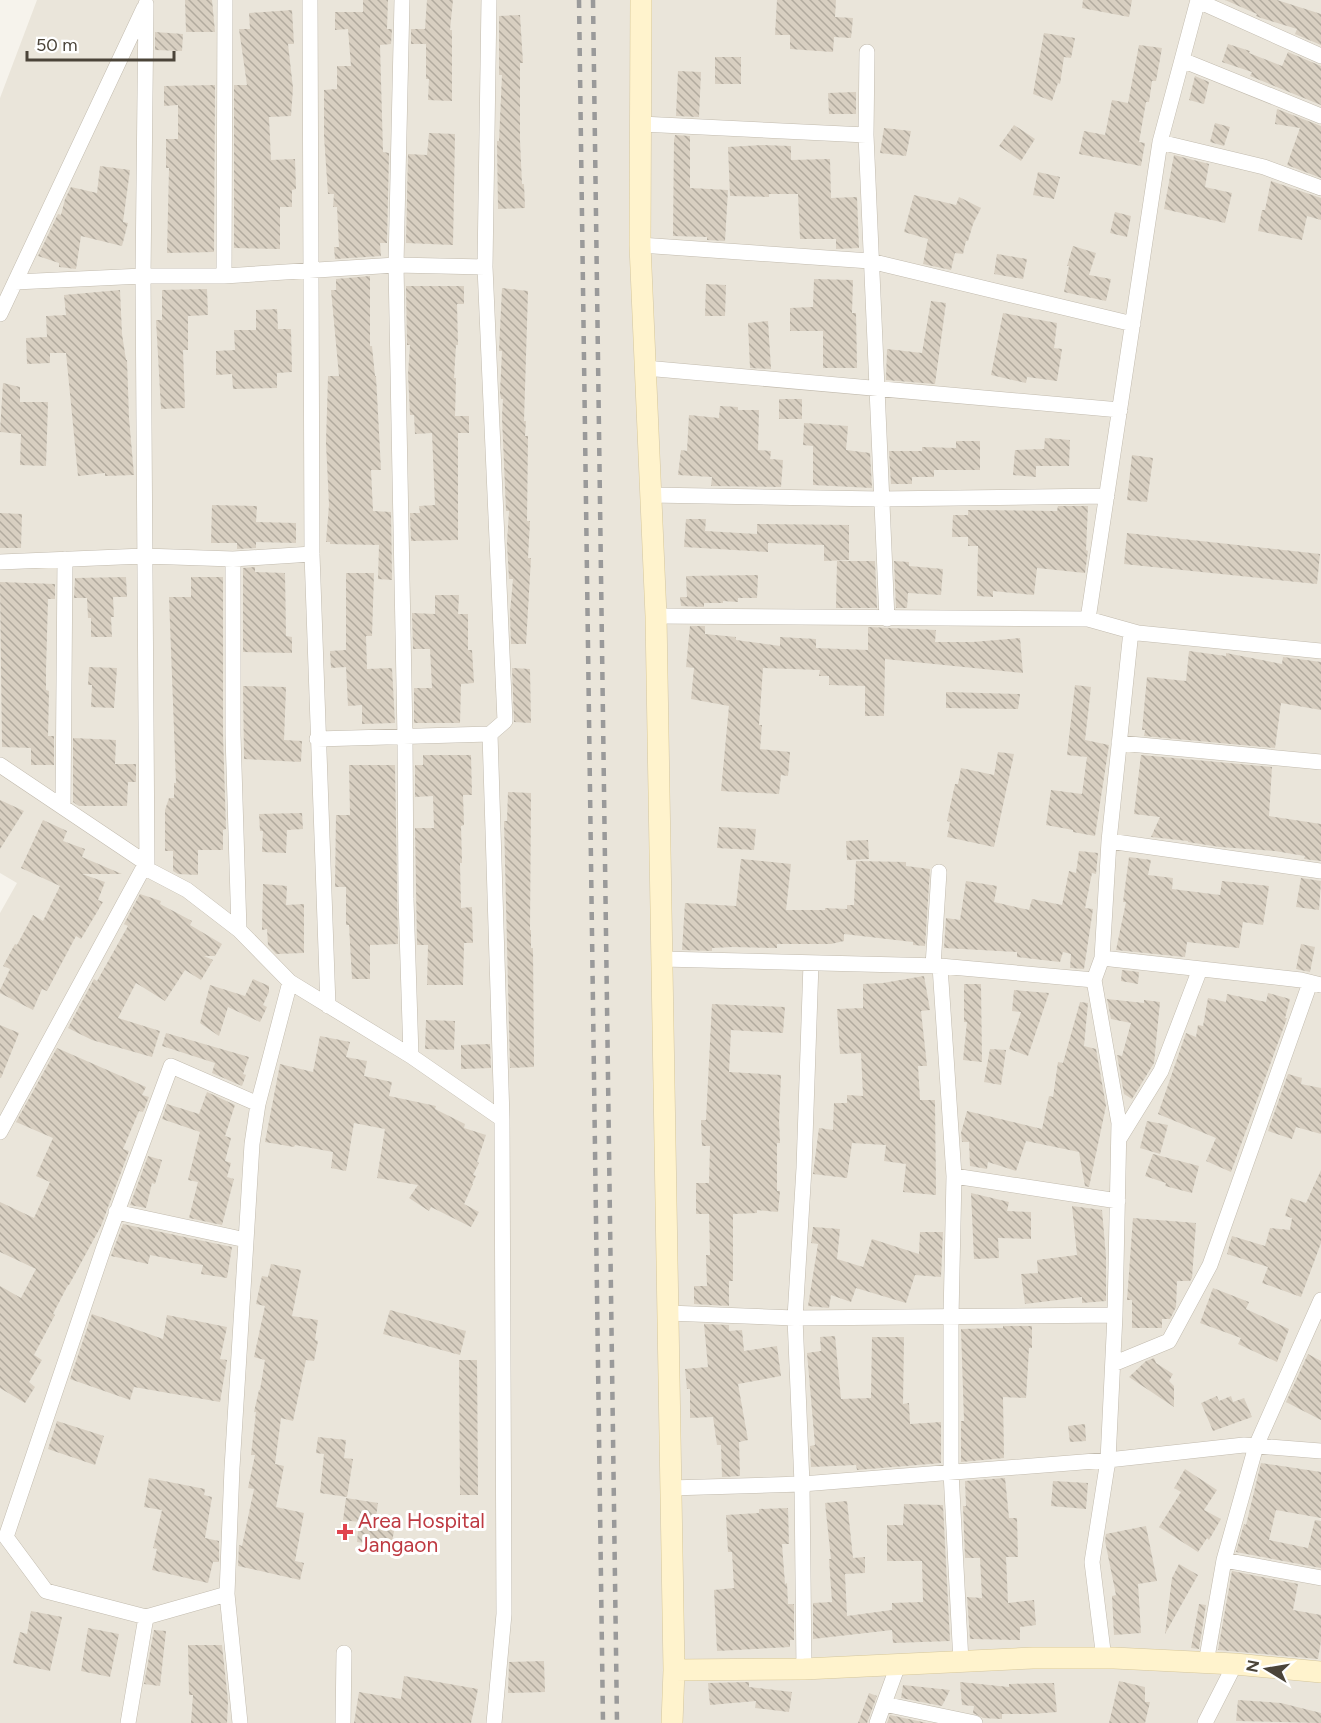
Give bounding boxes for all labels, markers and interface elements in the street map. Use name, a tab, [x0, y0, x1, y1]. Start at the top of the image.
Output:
scale bar	[27, 24, 174, 62]
text: 50 m	[36, 34, 78, 56]
place label: Area Hospital Jangaon	[358, 1508, 485, 1557]
marker: Area Hospital Jangaon	[336, 1523, 354, 1541]
north arrow	[1237, 1639, 1297, 1699]
text: N	[1242, 1658, 1263, 1674]

